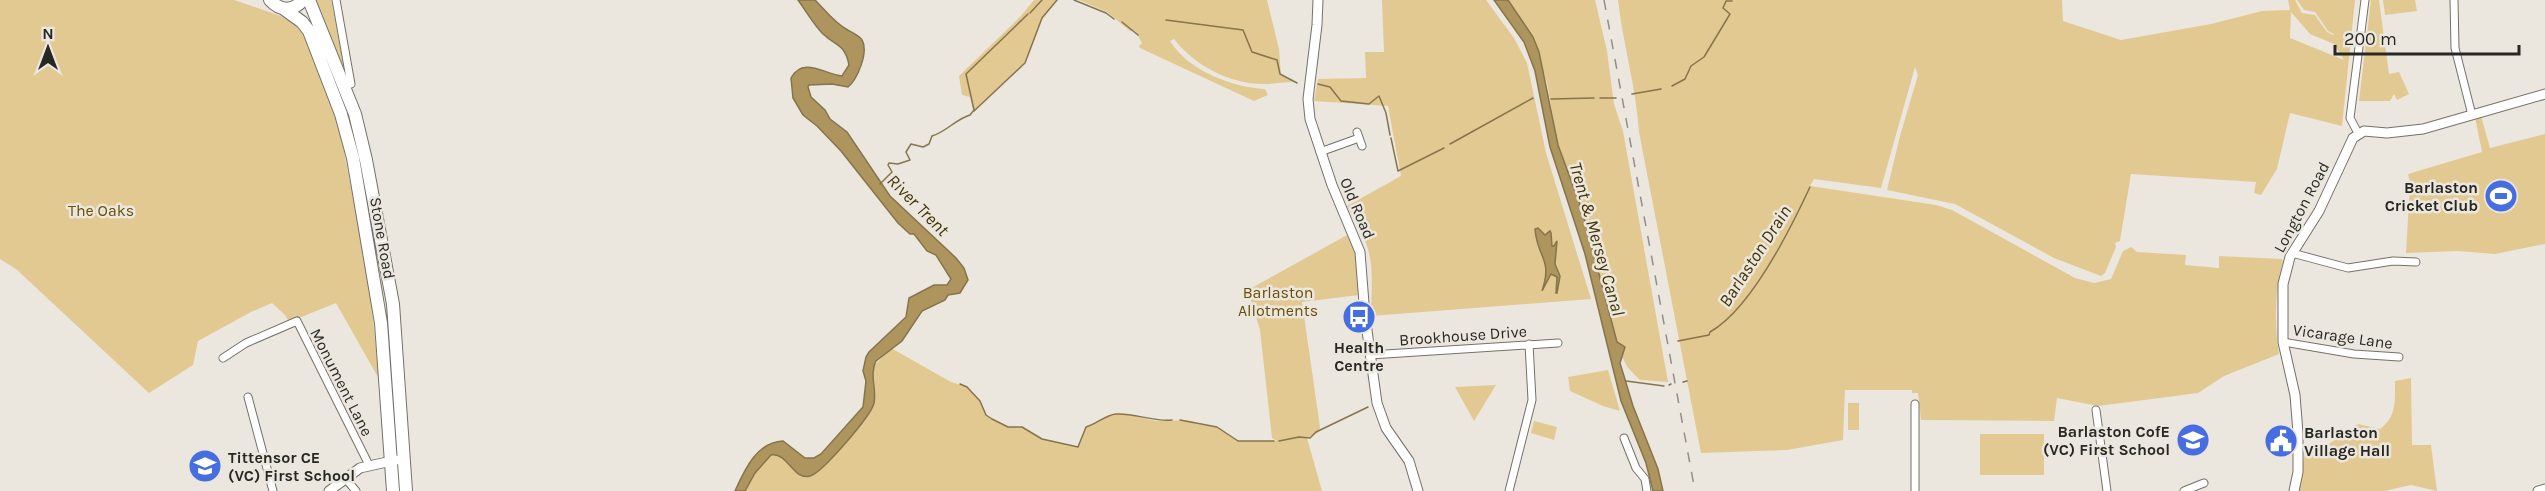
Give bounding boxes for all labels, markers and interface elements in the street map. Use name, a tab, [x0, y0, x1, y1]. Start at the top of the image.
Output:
north arrow	[18, 18, 78, 78]
scale bar	[2335, 18, 2520, 56]
text: N	[42, 24, 54, 43]
text: 200 m	[2344, 28, 2397, 50]
street label: Longton Road	[2270, 159, 2333, 256]
water label: Trent & Mersey Canal	[1565, 160, 1630, 319]
water label: River Trent	[882, 169, 954, 241]
street label: Old Road	[1336, 175, 1379, 242]
place label: Barlaston Cricket Club	[2385, 178, 2478, 215]
sports icon: Barlaston Cricket Club	[2483, 178, 2519, 214]
street label: Stone Road	[366, 196, 399, 281]
park label: The Oaks	[68, 201, 134, 220]
water label: Barlaston Drain	[1714, 201, 1796, 311]
park label: Barlaston Allotments	[1238, 283, 1318, 320]
bus stop icon: Health Centre	[1341, 299, 1377, 335]
street label: Vicarage Lane	[2292, 320, 2394, 353]
street label: Brookhouse Drive	[1398, 322, 1528, 349]
street label: Monument Lane	[306, 325, 377, 439]
place label: Health Centre	[1334, 338, 1384, 375]
place label: Barlaston CofE (VC) First School	[2043, 422, 2170, 459]
school or university icon: Barlaston CofE (VC) First School	[2175, 422, 2211, 458]
public building icon: Barlaston Village Hall	[2263, 423, 2299, 459]
place label: Barlaston Village Hall	[2304, 423, 2390, 460]
school or university icon: Tittensor CE (VC) First School	[187, 448, 223, 484]
place label: Tittensor CE (VC) First School	[228, 448, 355, 485]

